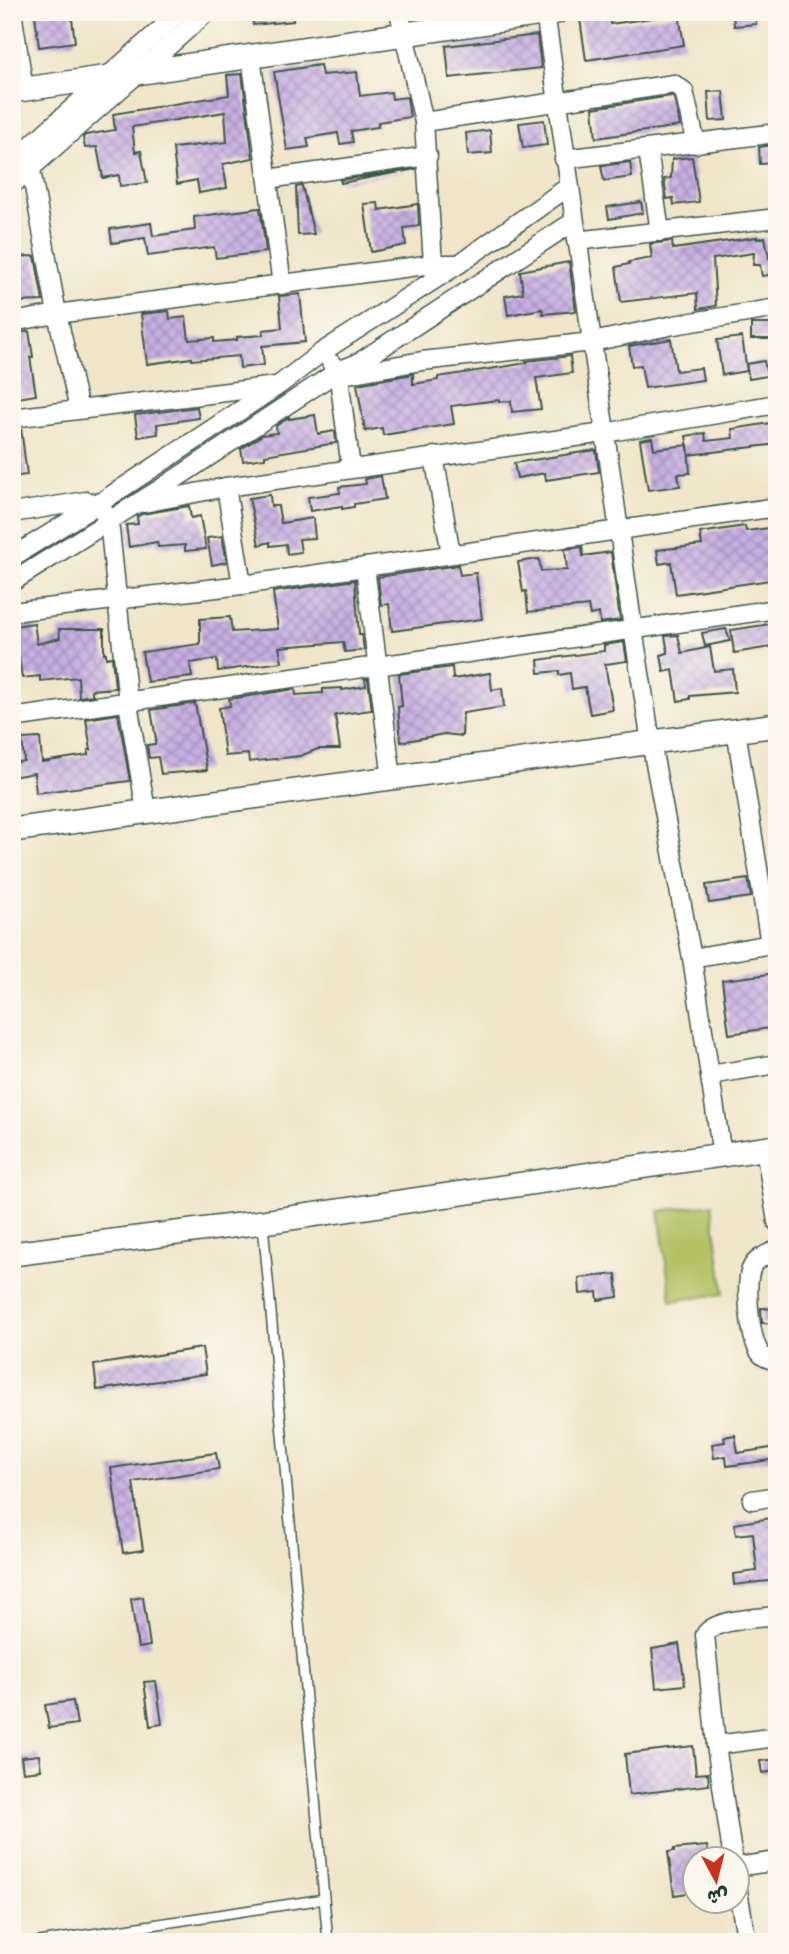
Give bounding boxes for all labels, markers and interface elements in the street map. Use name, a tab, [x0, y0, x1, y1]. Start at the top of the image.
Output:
north arrow	[680, 1846, 750, 1916]
text: ش	[706, 1883, 730, 1910]

